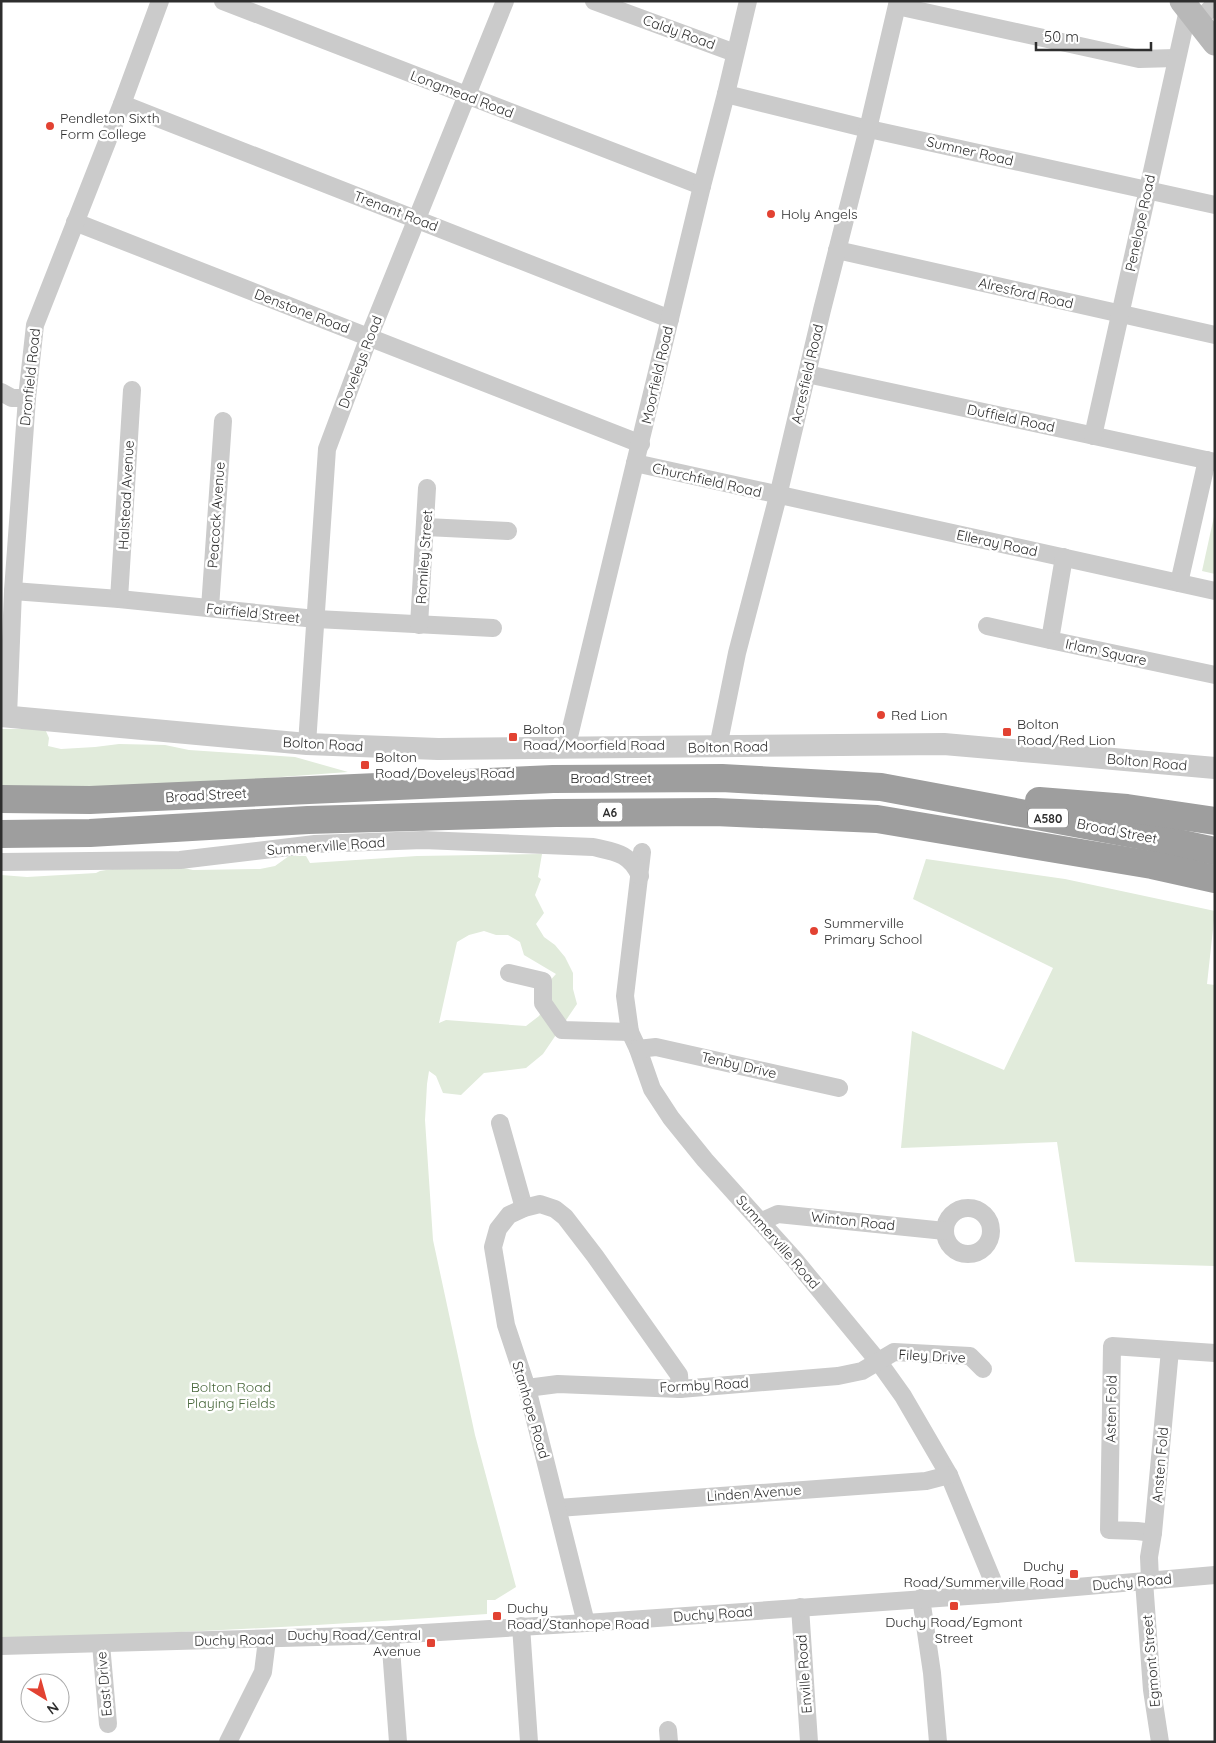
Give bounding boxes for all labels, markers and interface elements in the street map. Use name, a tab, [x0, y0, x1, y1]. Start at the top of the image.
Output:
street label: Caldy Road	[640, 11, 718, 53]
scale bar	[1036, 20, 1151, 52]
text: 50 m	[1044, 27, 1079, 46]
street label: Longmead Road	[408, 66, 516, 122]
place label: Pendleton Sixth Form College	[60, 109, 160, 143]
marker: Pendleton Sixth Form College	[44, 120, 56, 132]
street label: Sumner Road	[925, 132, 1015, 170]
street label: Penelope Road	[1121, 173, 1159, 273]
street label: Trenant Road	[351, 187, 441, 235]
place label: Holy Angels	[781, 205, 858, 223]
marker: Holy Angels	[765, 208, 777, 220]
street label: Alresford Road	[977, 273, 1075, 313]
street label: Denstone Road	[252, 285, 352, 337]
street label: Doveleys Road	[334, 313, 386, 411]
street label: Acresfield Road	[787, 322, 827, 426]
street label: Moorfield Road	[637, 324, 677, 426]
street label: Dronfield Road	[16, 327, 44, 427]
street label: Duffield Road	[966, 400, 1056, 436]
street label: Halstead Avenue	[114, 440, 138, 550]
street label: Churchfield Road	[651, 459, 763, 501]
street label: Peacock Avenue	[203, 461, 229, 569]
street label: Romiley Street	[412, 509, 436, 605]
street label: Elleray Road	[955, 526, 1039, 560]
street label: Fairfield Street	[205, 599, 301, 627]
street label: Irlam Square	[1064, 635, 1149, 669]
place label: Red Lion	[891, 706, 948, 724]
marker: Red Lion	[875, 709, 887, 721]
place label: Bolton Road/Red Lion	[1017, 715, 1116, 749]
place label: Bolton Road/Moorfield Road	[523, 720, 665, 754]
marker: Bolton Road/Red Lion	[1001, 726, 1013, 738]
marker: Bolton Road/Moorfield Road	[507, 731, 519, 743]
street label: Bolton Road	[282, 733, 364, 755]
street label: Bolton Road	[688, 737, 768, 757]
place label: Bolton Road/Doveleys Road	[375, 748, 515, 782]
street label: Bolton Road	[1106, 750, 1188, 774]
marker: Bolton Road/Doveleys Road	[359, 759, 371, 771]
street label: Broad Street	[570, 769, 652, 787]
street label: Broad Street	[165, 784, 248, 806]
road number: A6	[598, 802, 622, 822]
road number: A580	[1028, 808, 1068, 828]
street label: Broad Street	[1075, 814, 1159, 848]
street label: Summerville Road	[266, 833, 386, 859]
place label: Summerville Primary School	[824, 914, 922, 948]
marker: Summerville Primary School	[808, 925, 820, 937]
street label: Tenby Drive	[700, 1048, 778, 1082]
street label: Summerville Road	[732, 1191, 824, 1293]
street label: Winton Road	[810, 1208, 896, 1234]
street label: Filey Drive	[898, 1345, 966, 1367]
street label: Stanhope Road	[508, 1359, 554, 1461]
street label: Formby Road	[659, 1374, 749, 1396]
street label: Asten Fold	[1101, 1375, 1121, 1443]
park label: Bolton Road Playing Fields	[187, 1378, 275, 1412]
street label: Ansten Fold	[1148, 1426, 1172, 1504]
street label: Linden Avenue	[706, 1481, 802, 1505]
place label: Duchy Road/Summerville Road	[903, 1557, 1064, 1591]
marker: Duchy Road/Summerville Road	[1068, 1568, 1080, 1580]
street label: Duchy Road	[1092, 1570, 1172, 1594]
place label: Duchy Road/Stanhope Road	[507, 1599, 650, 1633]
marker: Duchy Road/Egmont Street	[948, 1600, 960, 1612]
street label: Duchy Road	[673, 1602, 753, 1626]
marker: Duchy Road/Stanhope Road	[491, 1610, 503, 1622]
place label: Duchy Road/Egmont Street	[885, 1613, 1023, 1647]
street label: Egmont Street	[1138, 1614, 1164, 1708]
place label: Duchy Road/Central Avenue	[287, 1626, 421, 1660]
street label: Duchy Road	[194, 1630, 274, 1650]
street label: Enville Road	[792, 1634, 816, 1714]
marker: Duchy Road/Central Avenue	[425, 1637, 437, 1649]
street label: East Drive	[92, 1651, 116, 1717]
north arrow	[20, 1673, 70, 1723]
text: N	[43, 1698, 62, 1719]

